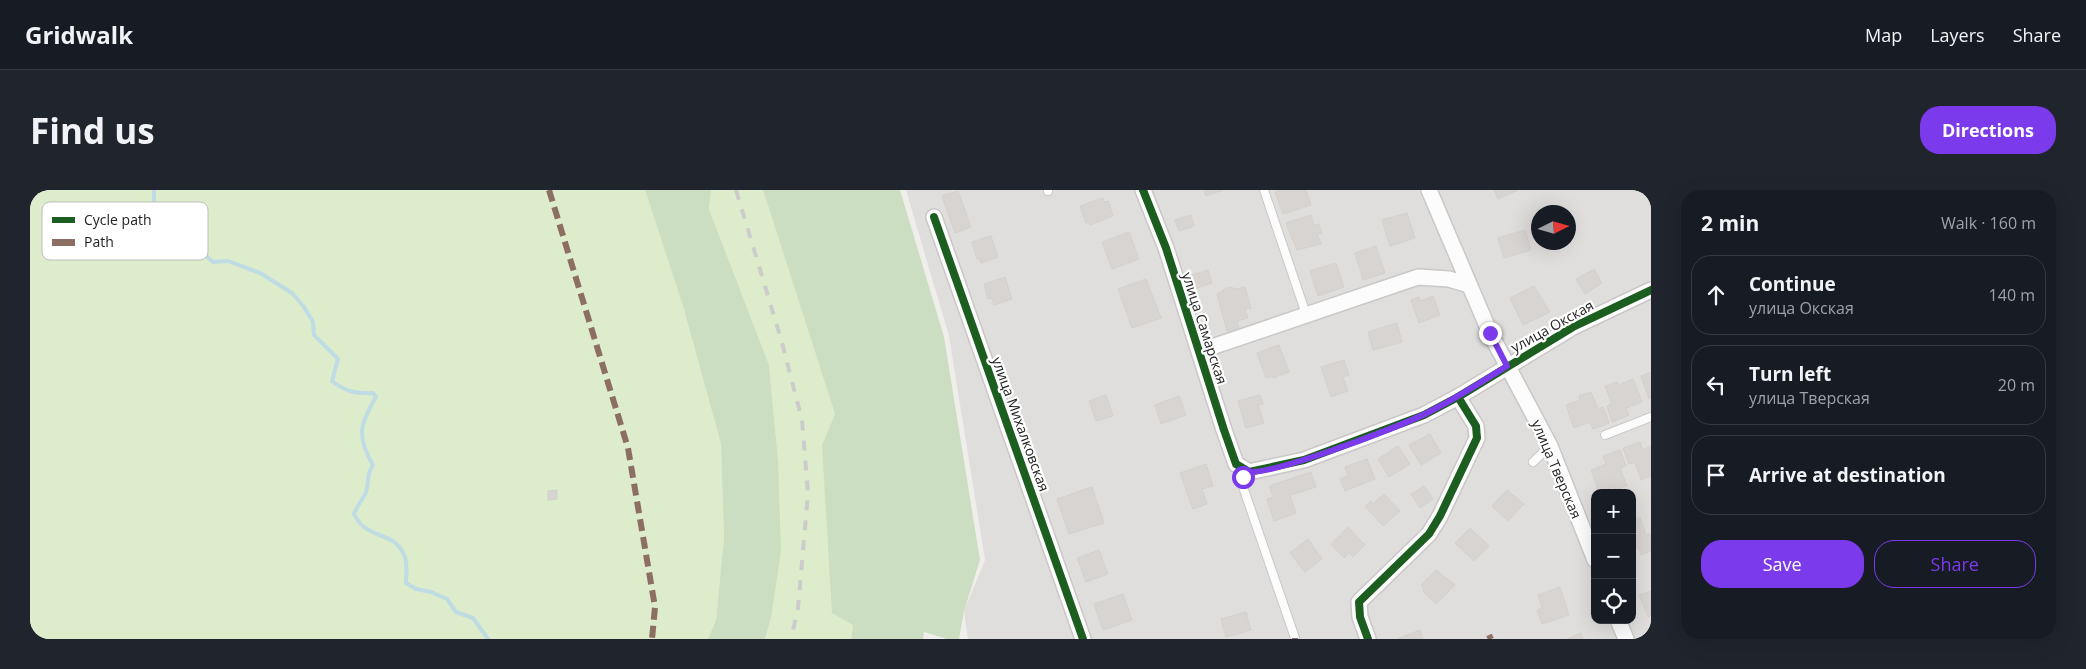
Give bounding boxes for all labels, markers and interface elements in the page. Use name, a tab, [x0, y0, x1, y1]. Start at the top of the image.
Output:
text: Gridwalk	[25, 18, 133, 51]
text: Map	[1865, 23, 1902, 47]
text: Layers	[1930, 23, 1985, 47]
text: Share	[2013, 23, 2061, 47]
button: Directions	[1920, 106, 2056, 154]
text: Find us	[30, 107, 155, 154]
legend	[42, 202, 208, 260]
north arrow	[1531, 205, 1576, 250]
text: 2 min	[1701, 209, 1759, 237]
text: Cycle path	[84, 210, 152, 229]
text: Walk · 160 m	[1941, 212, 2036, 234]
text: Path	[84, 232, 114, 251]
street label: улица Самарская	[1178, 270, 1232, 386]
text: Continue	[1749, 271, 1836, 297]
icon: ahead	[1702, 281, 1730, 309]
text: 140 m	[1989, 284, 2035, 306]
street label: улица Окская	[1507, 295, 1597, 357]
text: улица Окская	[1749, 297, 1854, 319]
route end	[1479, 322, 1502, 345]
street label: улица Михалковская	[988, 354, 1054, 494]
text: Turn left	[1749, 361, 1831, 387]
icon: left	[1702, 371, 1730, 399]
text: 20 m	[1998, 374, 2035, 396]
text: улица Тверская	[1749, 387, 1870, 409]
street label: улица Тверская	[1528, 417, 1586, 521]
icon: arrive	[1702, 461, 1730, 489]
text: Arrive at destination	[1749, 462, 1946, 488]
route start	[1232, 466, 1255, 489]
map controls	[1591, 489, 1636, 624]
button: +	[1591, 489, 1636, 534]
button: −	[1591, 534, 1636, 579]
button: Save	[1701, 540, 1864, 588]
button: Share	[1874, 540, 2036, 588]
button: locate	[1591, 579, 1636, 624]

